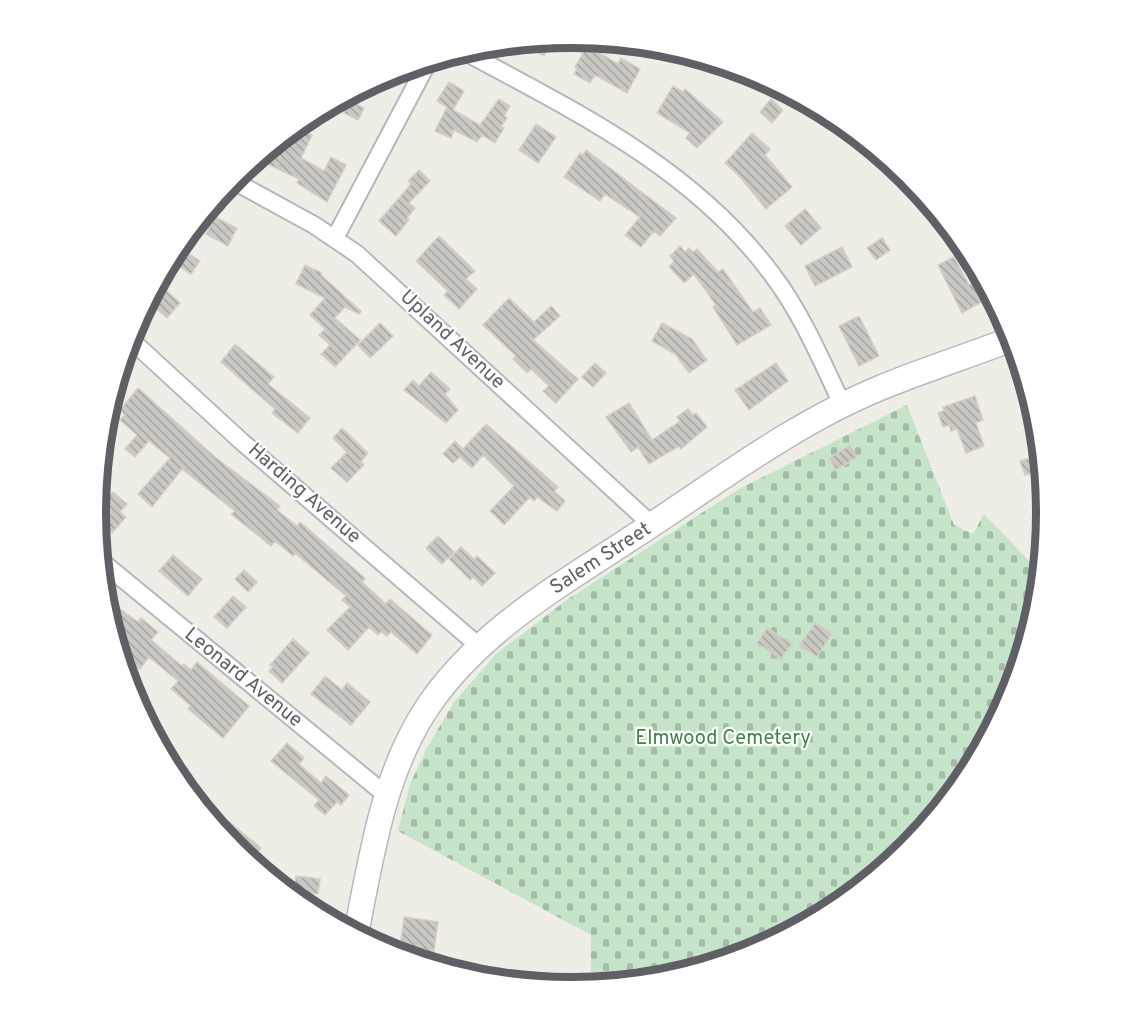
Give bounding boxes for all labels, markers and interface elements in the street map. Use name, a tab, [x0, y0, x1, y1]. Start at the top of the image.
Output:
street label: Upland Avenue	[394, 285, 510, 395]
street label: Harding Avenue	[242, 438, 366, 550]
street label: Salem Street	[546, 517, 656, 601]
street label: Leonard Avenue	[179, 622, 307, 734]
park label: Elmwood Cemetery	[635, 726, 811, 752]

